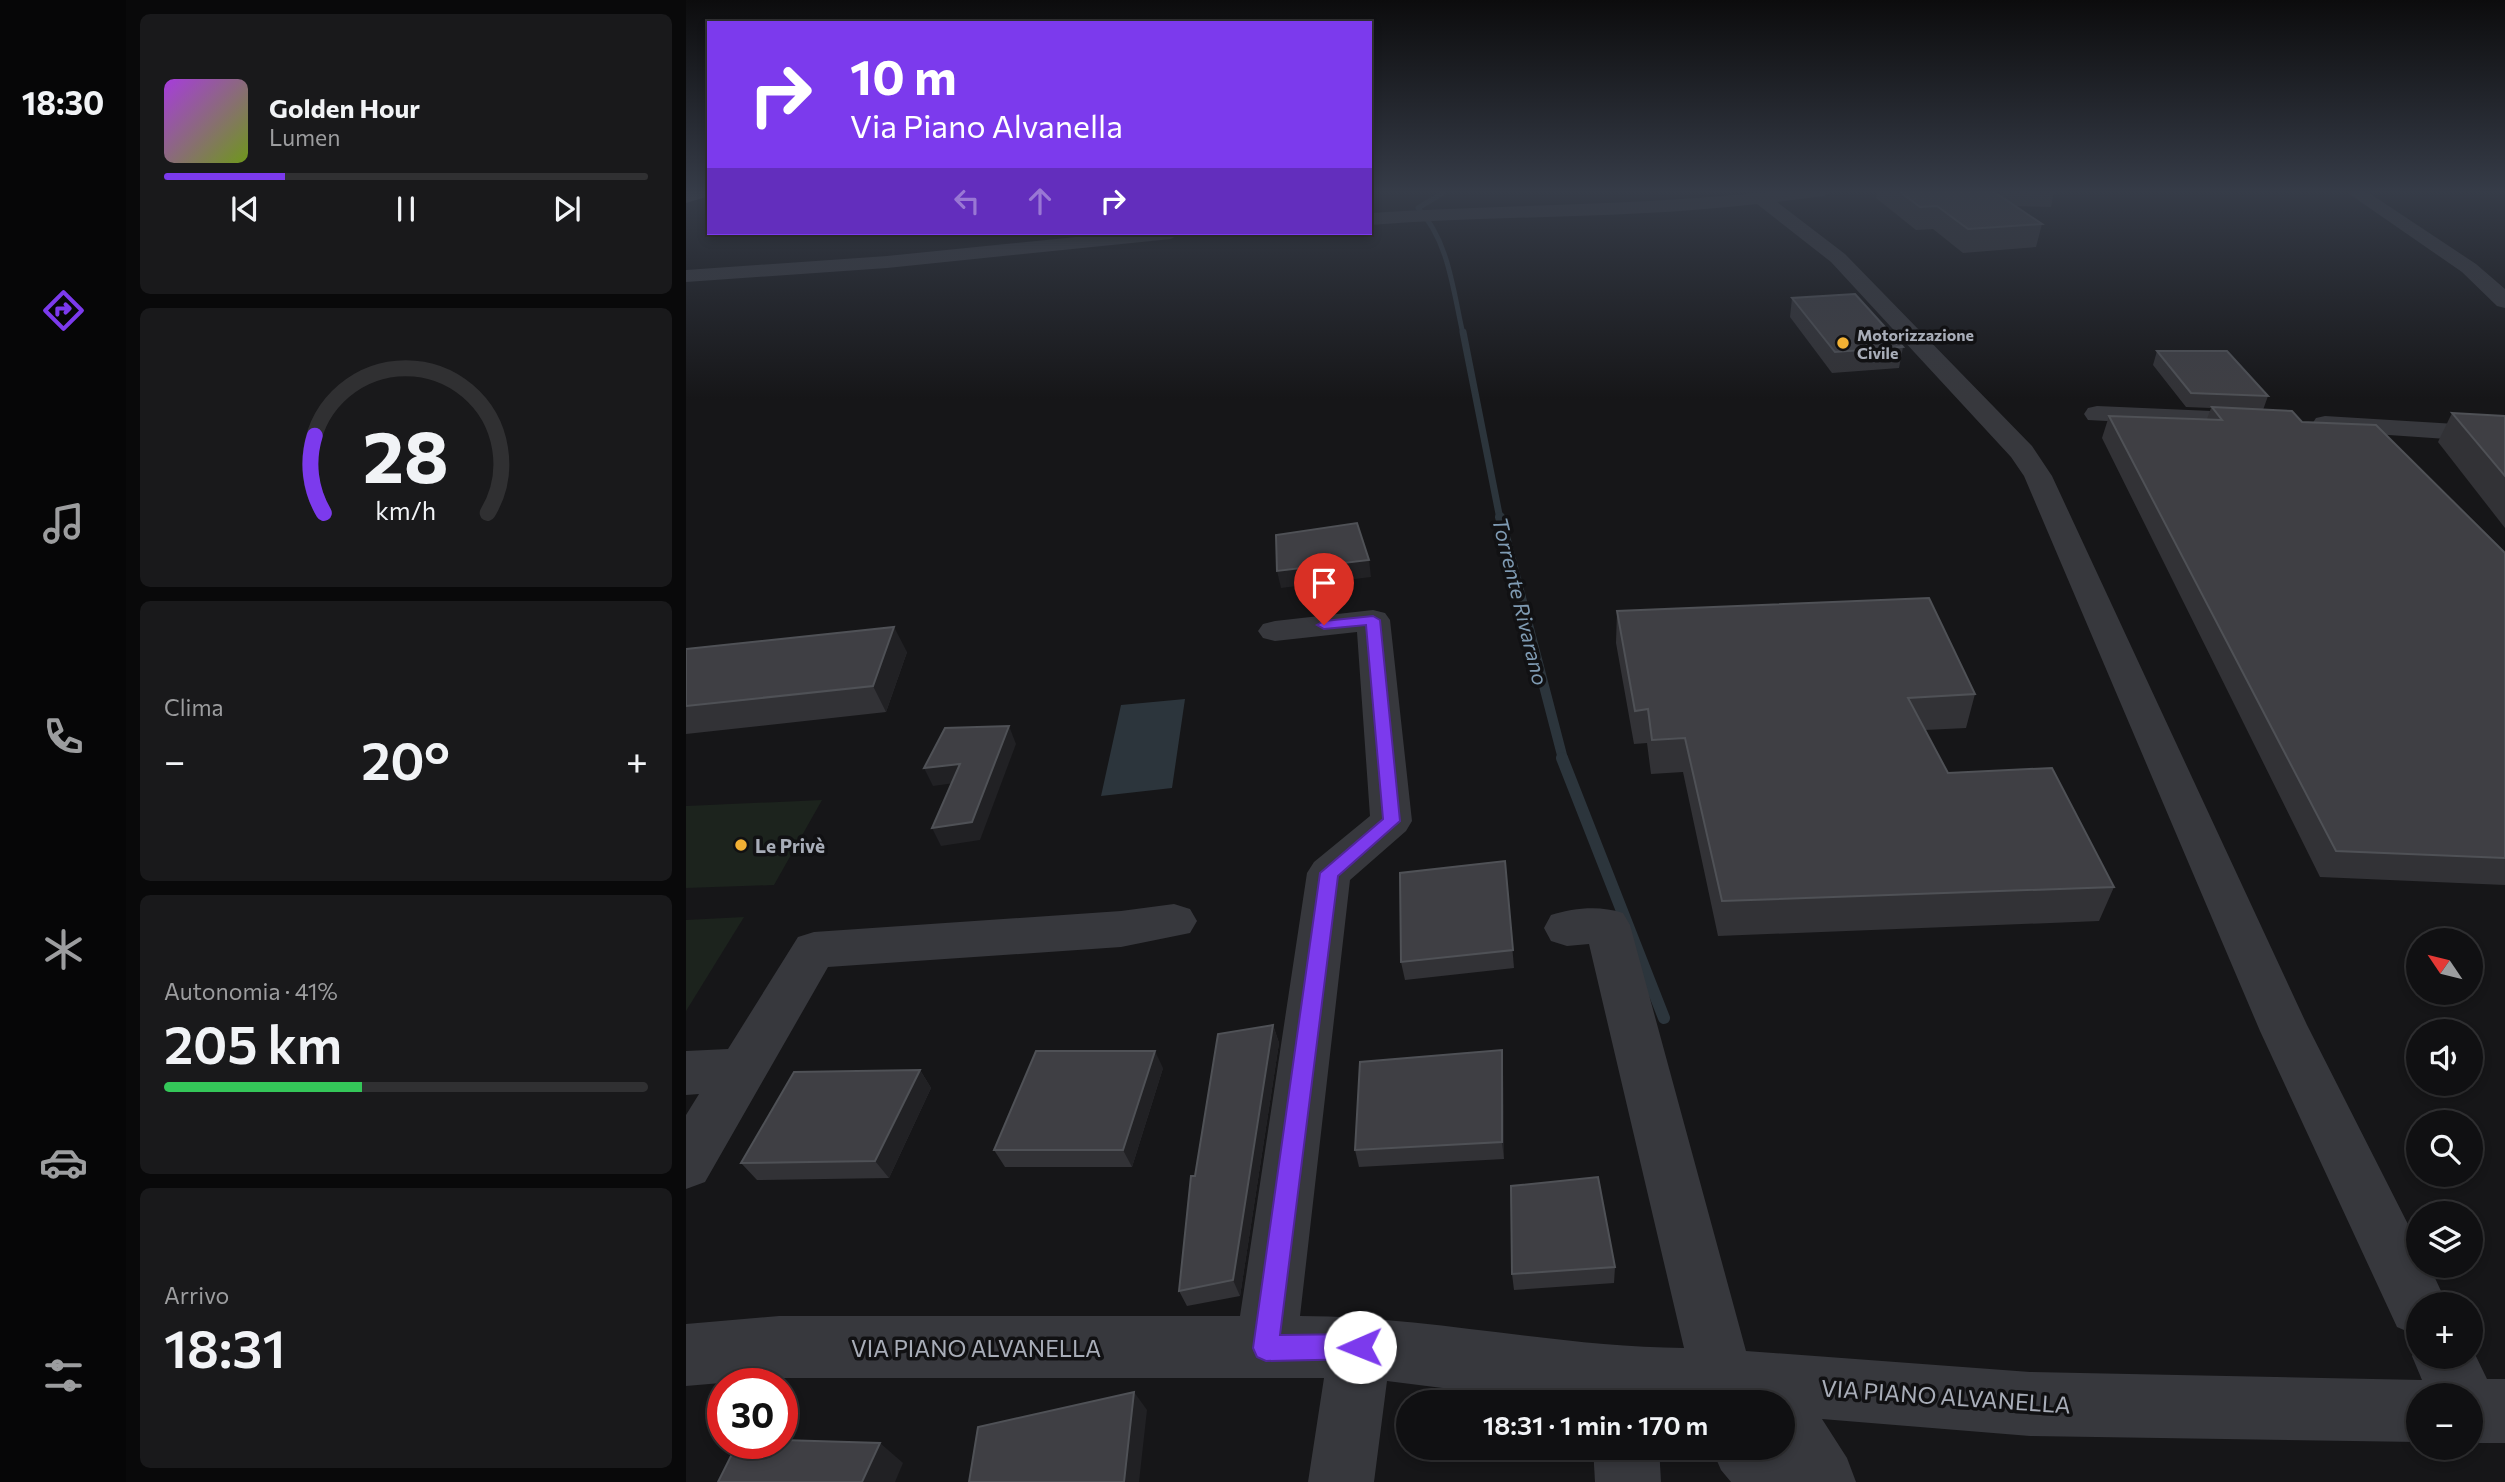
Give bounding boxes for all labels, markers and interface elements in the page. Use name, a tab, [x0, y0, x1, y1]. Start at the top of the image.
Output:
text: 10 m	[850, 45, 957, 105]
icon: right	[735, 49, 826, 140]
text: 18:30	[22, 82, 104, 122]
text: Golden Hour	[269, 92, 420, 123]
text: Via Piano Alvanella	[850, 105, 1123, 145]
text: Lumen	[269, 123, 340, 151]
icon: left	[948, 182, 986, 220]
icon: ahead	[1021, 182, 1059, 220]
icon: right	[1094, 182, 1132, 220]
icon: previous	[226, 190, 264, 228]
icon: pause	[387, 190, 425, 228]
icon: next	[548, 190, 586, 228]
icon: directions	[39, 286, 88, 335]
place label: Motorizzazione Civile	[1857, 325, 1974, 362]
marker: Motorizzazione Civile	[1835, 335, 1851, 351]
text: 28	[363, 410, 449, 499]
text: km/h	[376, 495, 436, 525]
icon: music	[39, 499, 88, 548]
water label: Torrente Rivarano	[1488, 514, 1554, 688]
pin	[1294, 553, 1354, 625]
icon: arrive	[1305, 564, 1343, 602]
text: Clima	[164, 693, 224, 721]
icon: phone	[39, 712, 88, 761]
text: 20°	[361, 727, 450, 791]
text: −	[164, 736, 186, 783]
text: +	[626, 736, 648, 783]
place label: Le Privè	[755, 834, 825, 857]
marker: Le Privè	[733, 837, 749, 853]
icon: climate	[39, 925, 88, 974]
north arrow	[2406, 928, 2483, 1004]
map controls	[2406, 928, 2483, 1460]
text: Autonomia · 41%	[164, 977, 338, 1005]
text: 205 km	[164, 1011, 342, 1075]
button: sound	[2406, 1019, 2483, 1096]
button: search	[2406, 1110, 2483, 1187]
icon: car	[39, 1138, 88, 1187]
button: layers	[2406, 1201, 2483, 1278]
text: Arrivo	[164, 1281, 229, 1309]
button: +	[2406, 1292, 2483, 1369]
position arrow	[1323, 1310, 1397, 1384]
text: 18:31	[164, 1315, 286, 1379]
street label: VIA PIANO ALVANELLA	[851, 1334, 1101, 1362]
icon: filters	[39, 1351, 88, 1400]
speed limit sign: 30	[707, 1368, 798, 1459]
street label: VIA PIANO ALVANELLA	[1820, 1373, 2072, 1419]
button: −	[2406, 1383, 2483, 1460]
text: 18:31 · 1 min · 170 m	[1483, 1409, 1708, 1440]

